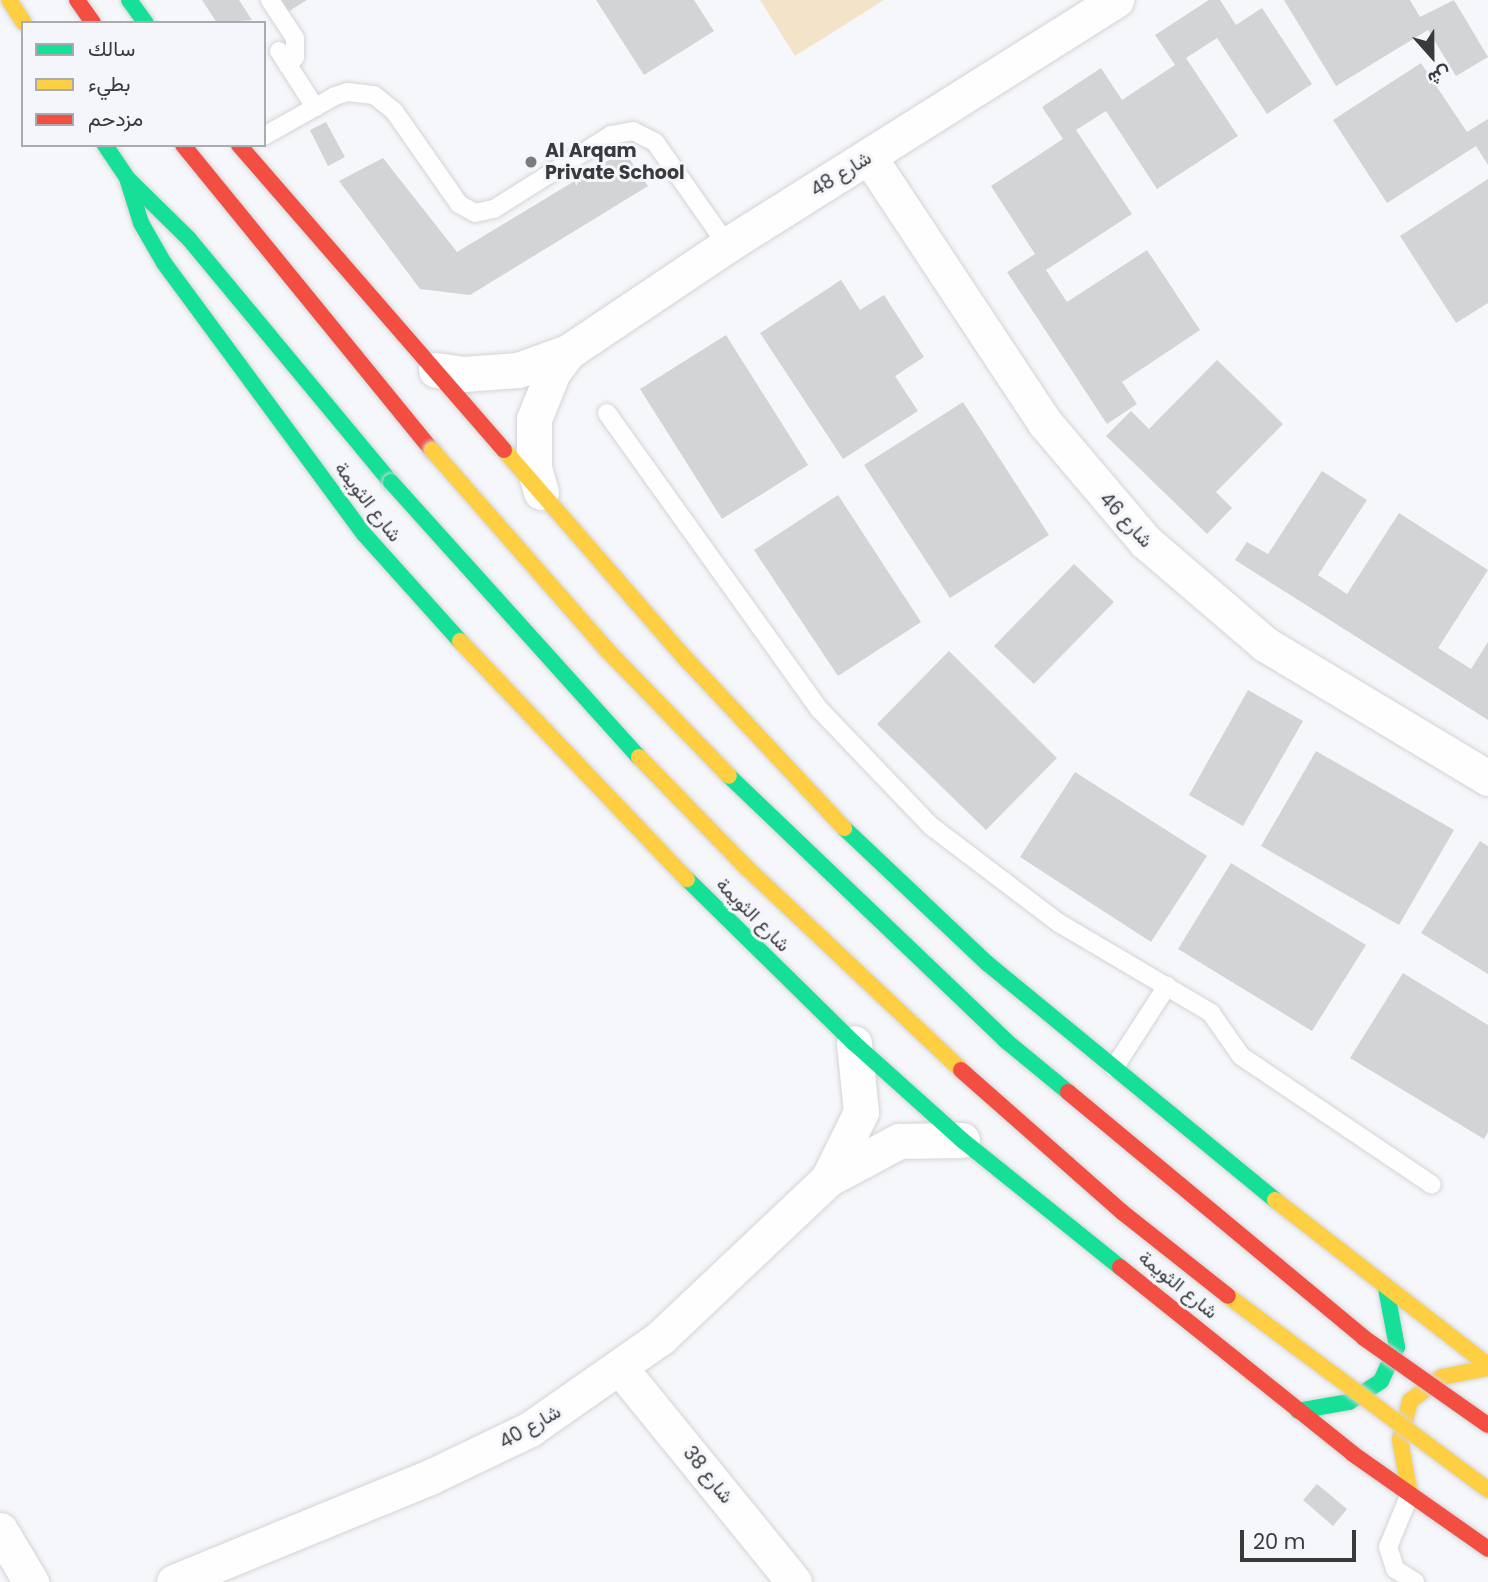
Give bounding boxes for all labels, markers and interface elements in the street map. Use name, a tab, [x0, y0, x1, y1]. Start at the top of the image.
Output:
legend	[21, 21, 266, 147]
north arrow	[1397, 21, 1467, 91]
text: سالك	[88, 34, 135, 63]
text: ش	[1424, 59, 1455, 93]
text: بطيء	[88, 69, 131, 98]
text: مزدحم	[88, 104, 143, 133]
place label: Al Arqam Private School	[545, 140, 685, 184]
street label: شارع 48	[806, 147, 876, 201]
marker: Al Arqam Private School	[523, 154, 539, 170]
street label: شارع الثويمة	[330, 458, 406, 546]
street label: شارع 46	[1095, 488, 1157, 552]
street label: شارع الثويمة	[711, 873, 795, 957]
street label: شارع الثويمة	[1134, 1246, 1222, 1324]
street label: شارع 40	[495, 1400, 565, 1454]
street label: شارع 38	[678, 1442, 738, 1508]
scale bar	[1243, 1516, 1358, 1560]
text: 20 m	[1253, 1527, 1306, 1556]

